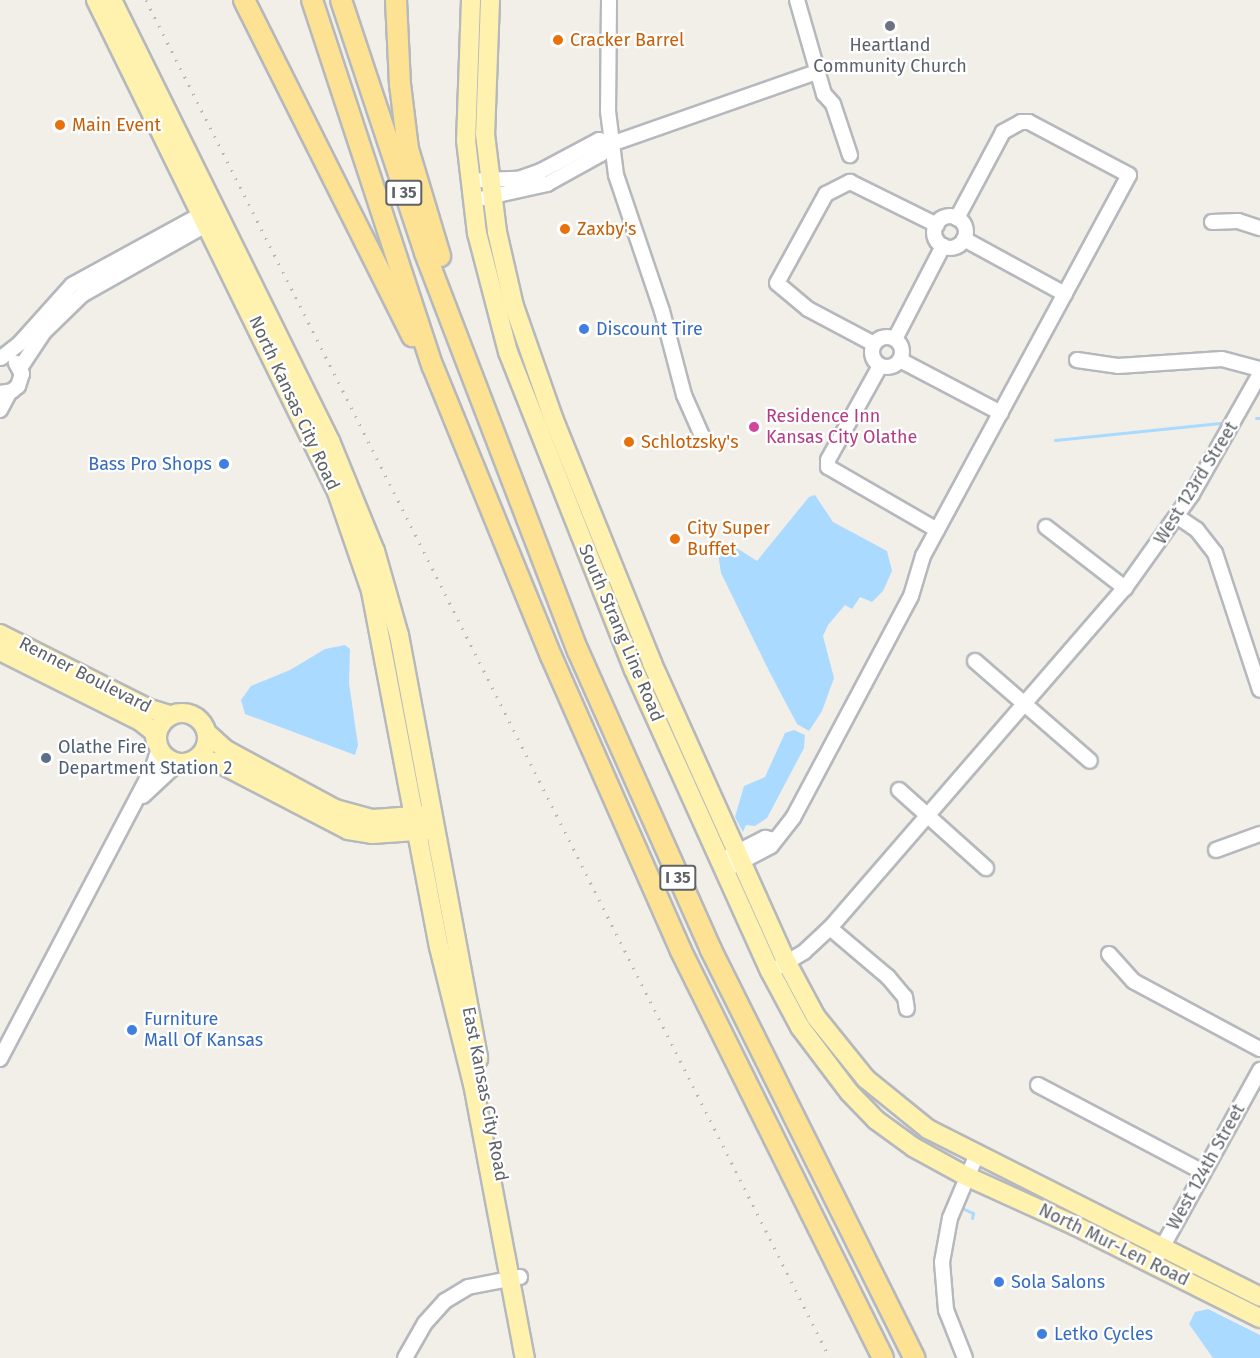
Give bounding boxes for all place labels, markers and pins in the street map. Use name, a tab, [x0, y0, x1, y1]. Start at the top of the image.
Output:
marker: Heartland Community Church	[883, 19, 897, 33]
place label: Cracker Barrel	[570, 29, 684, 51]
marker: Cracker Barrel	[551, 33, 565, 47]
place label: Heartland Community Church	[813, 35, 967, 78]
place label: Main Event	[72, 114, 161, 136]
marker: Main Event	[53, 118, 67, 132]
place label: Zaxby's	[577, 218, 636, 240]
marker: Zaxby's	[558, 222, 572, 236]
place label: Discount Tire	[596, 318, 703, 340]
marker: Discount Tire	[577, 322, 591, 336]
place label: Residence Inn Kansas City Olathe	[766, 406, 917, 448]
marker: Residence Inn Kansas City Olathe	[747, 420, 761, 434]
place label: Schlotzsky's	[641, 431, 739, 453]
marker: Schlotzsky's	[622, 435, 636, 449]
place label: Bass Pro Shops	[88, 453, 212, 475]
marker: Bass Pro Shops	[217, 457, 231, 471]
place label: City Super Buffet	[687, 518, 770, 560]
marker: City Super Buffet	[668, 532, 682, 546]
place label: Olathe Fire Department Station 2	[58, 737, 232, 780]
marker: Olathe Fire Department Station 2	[39, 751, 53, 765]
place label: Furniture Mall Of Kansas	[144, 1009, 263, 1052]
marker: Furniture Mall Of Kansas	[125, 1023, 139, 1037]
place label: Sola Salons	[1011, 1271, 1105, 1293]
marker: Sola Salons	[992, 1275, 1006, 1289]
place label: Letko Cycles	[1054, 1323, 1153, 1345]
marker: Letko Cycles	[1035, 1327, 1049, 1341]

